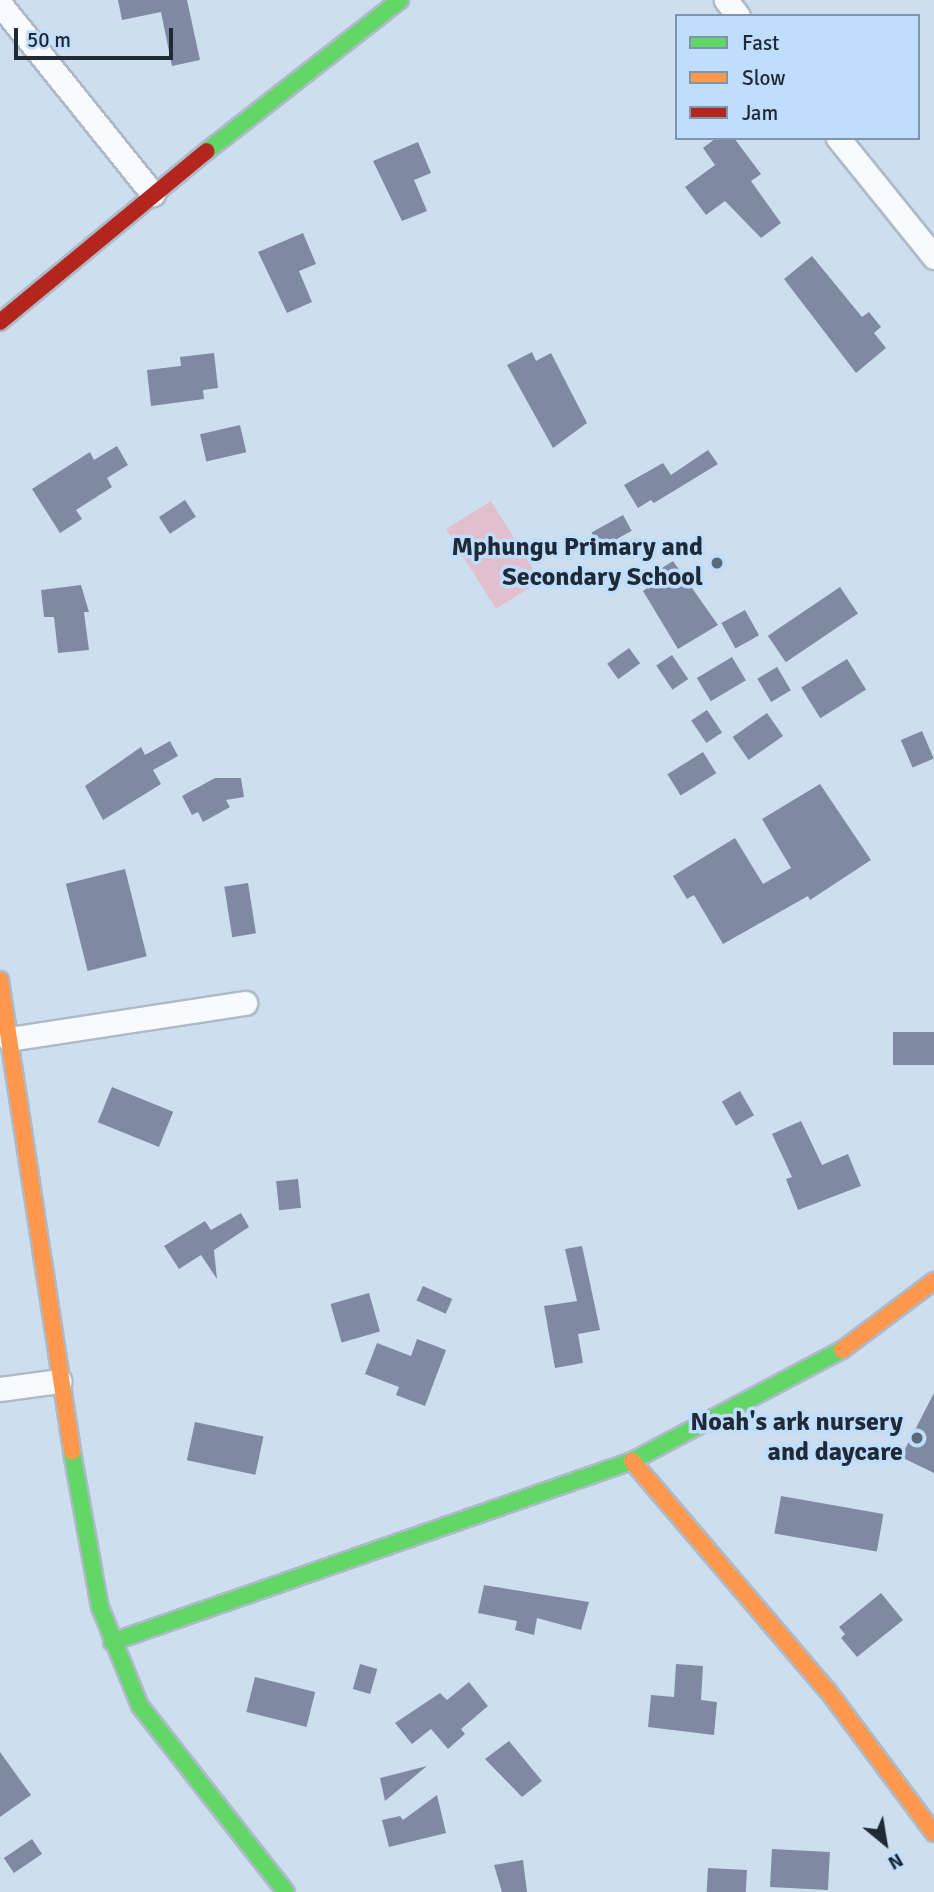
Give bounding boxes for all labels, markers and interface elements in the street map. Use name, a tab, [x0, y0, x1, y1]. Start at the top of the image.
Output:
scale bar	[18, 14, 177, 58]
legend	[675, 14, 920, 140]
text: 50 m	[27, 27, 71, 53]
text: Fast	[742, 30, 779, 56]
text: Slow	[742, 65, 786, 91]
text: Jam	[742, 100, 778, 126]
place label: Mphungu Primary and Secondary School	[451, 532, 703, 594]
marker: Mphungu Primary and Secondary School	[709, 555, 725, 571]
place label: Noah's ark nursery and daycare	[690, 1407, 903, 1468]
marker: Noah's ark nursery and daycare	[909, 1430, 925, 1446]
north arrow	[850, 1808, 920, 1878]
text: N	[884, 1847, 907, 1875]

